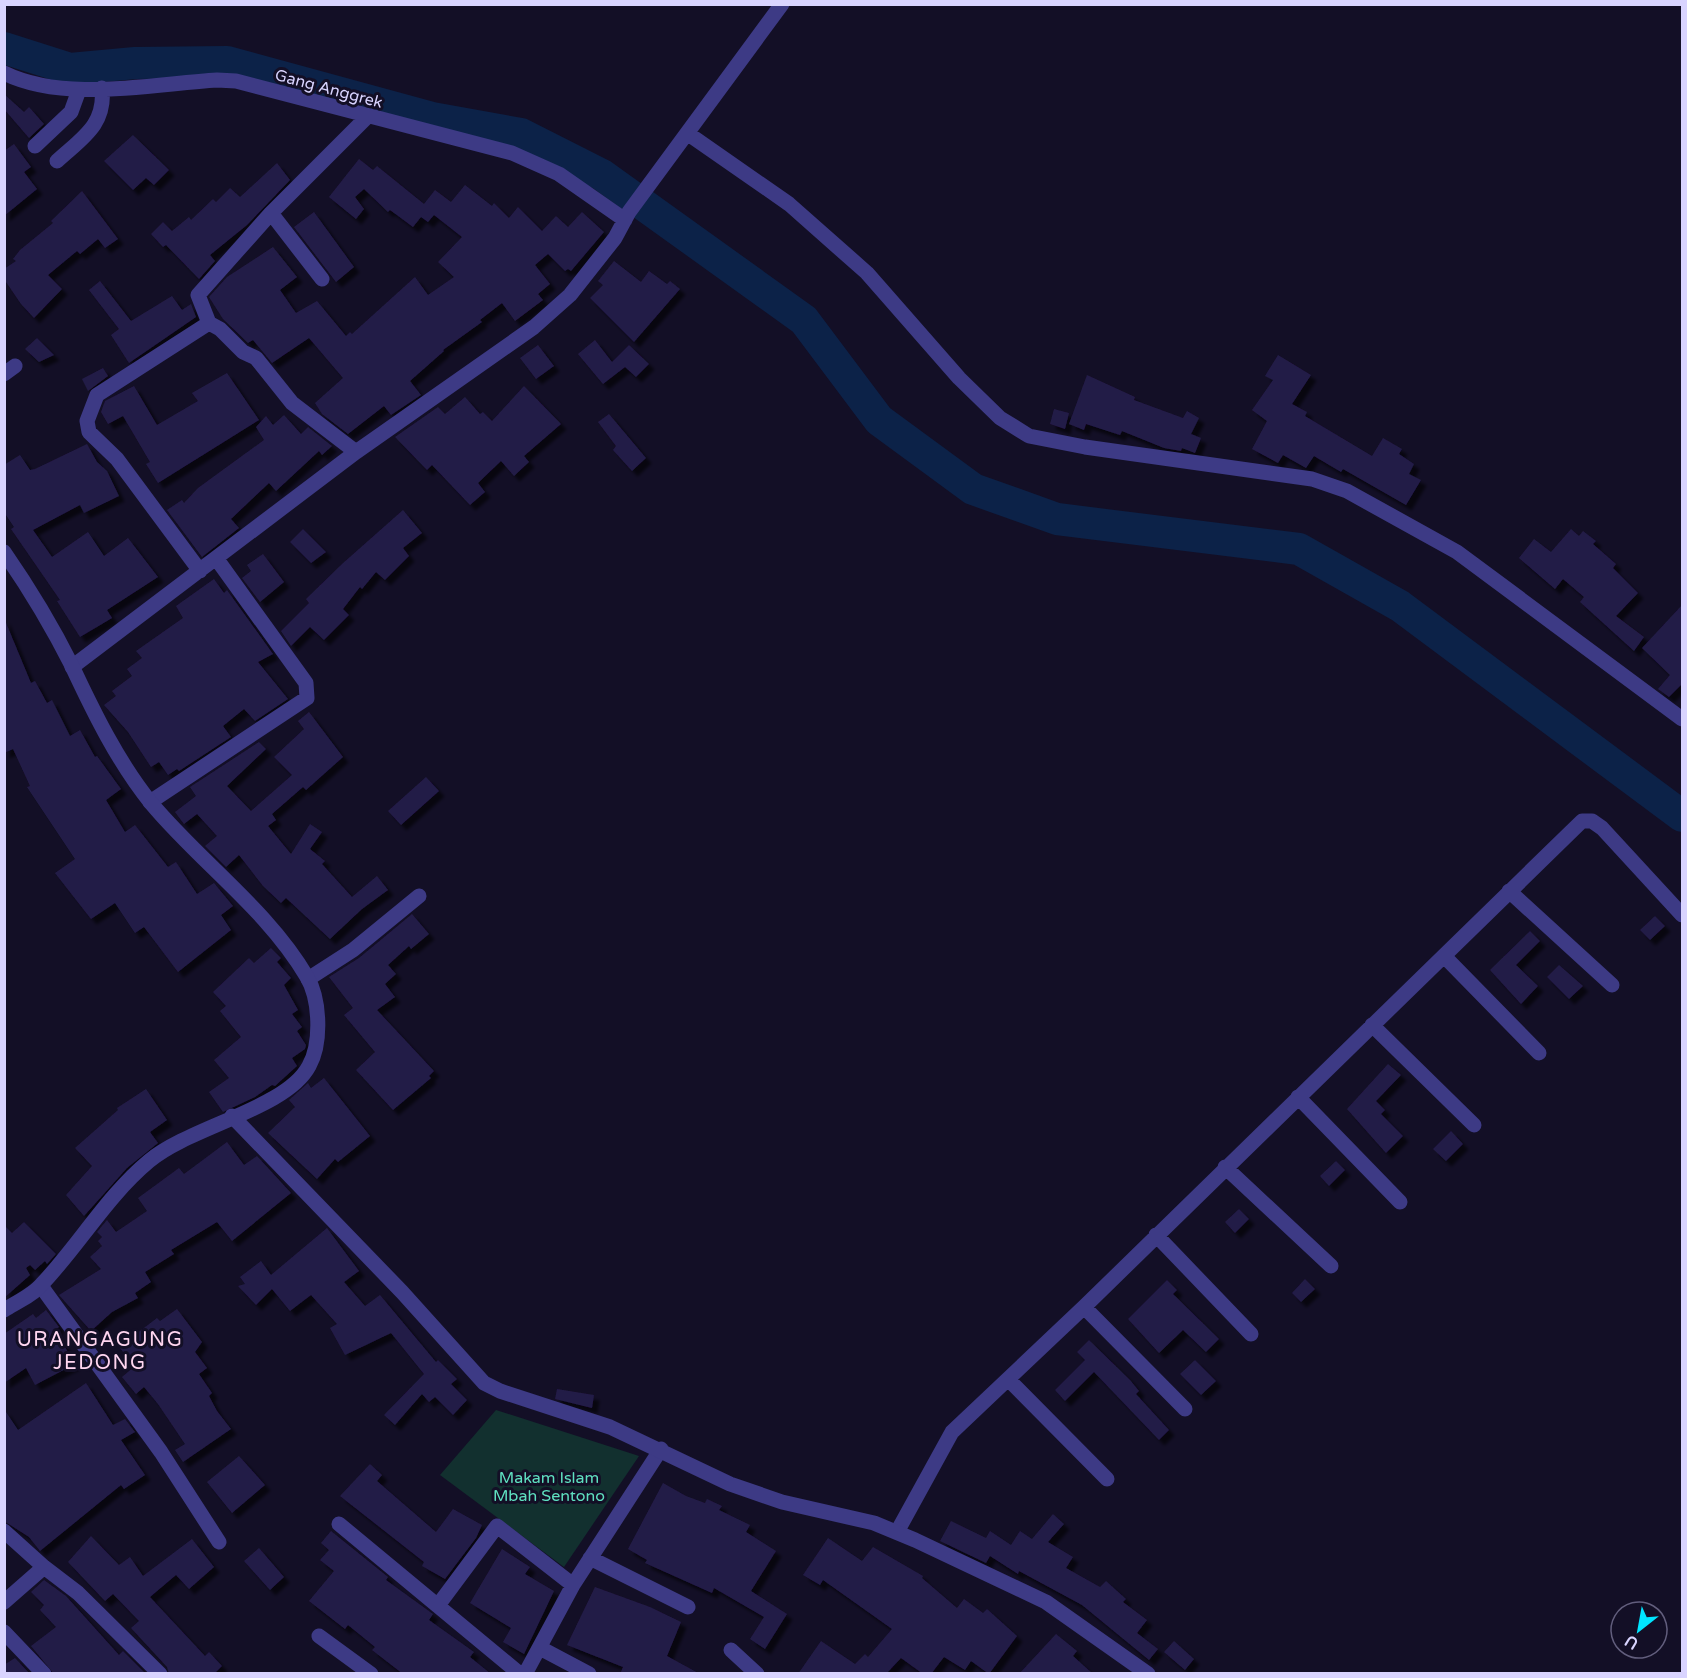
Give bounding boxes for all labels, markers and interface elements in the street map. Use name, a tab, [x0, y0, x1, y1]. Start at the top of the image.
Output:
street label: Gang Anggrek	[273, 65, 385, 113]
district label: URANGAGUNG JEDONG	[17, 1328, 183, 1375]
park label: Makam Islam Mbah Sentono	[493, 1468, 605, 1506]
north arrow	[1609, 1600, 1669, 1660]
text: U	[1621, 1630, 1642, 1654]

